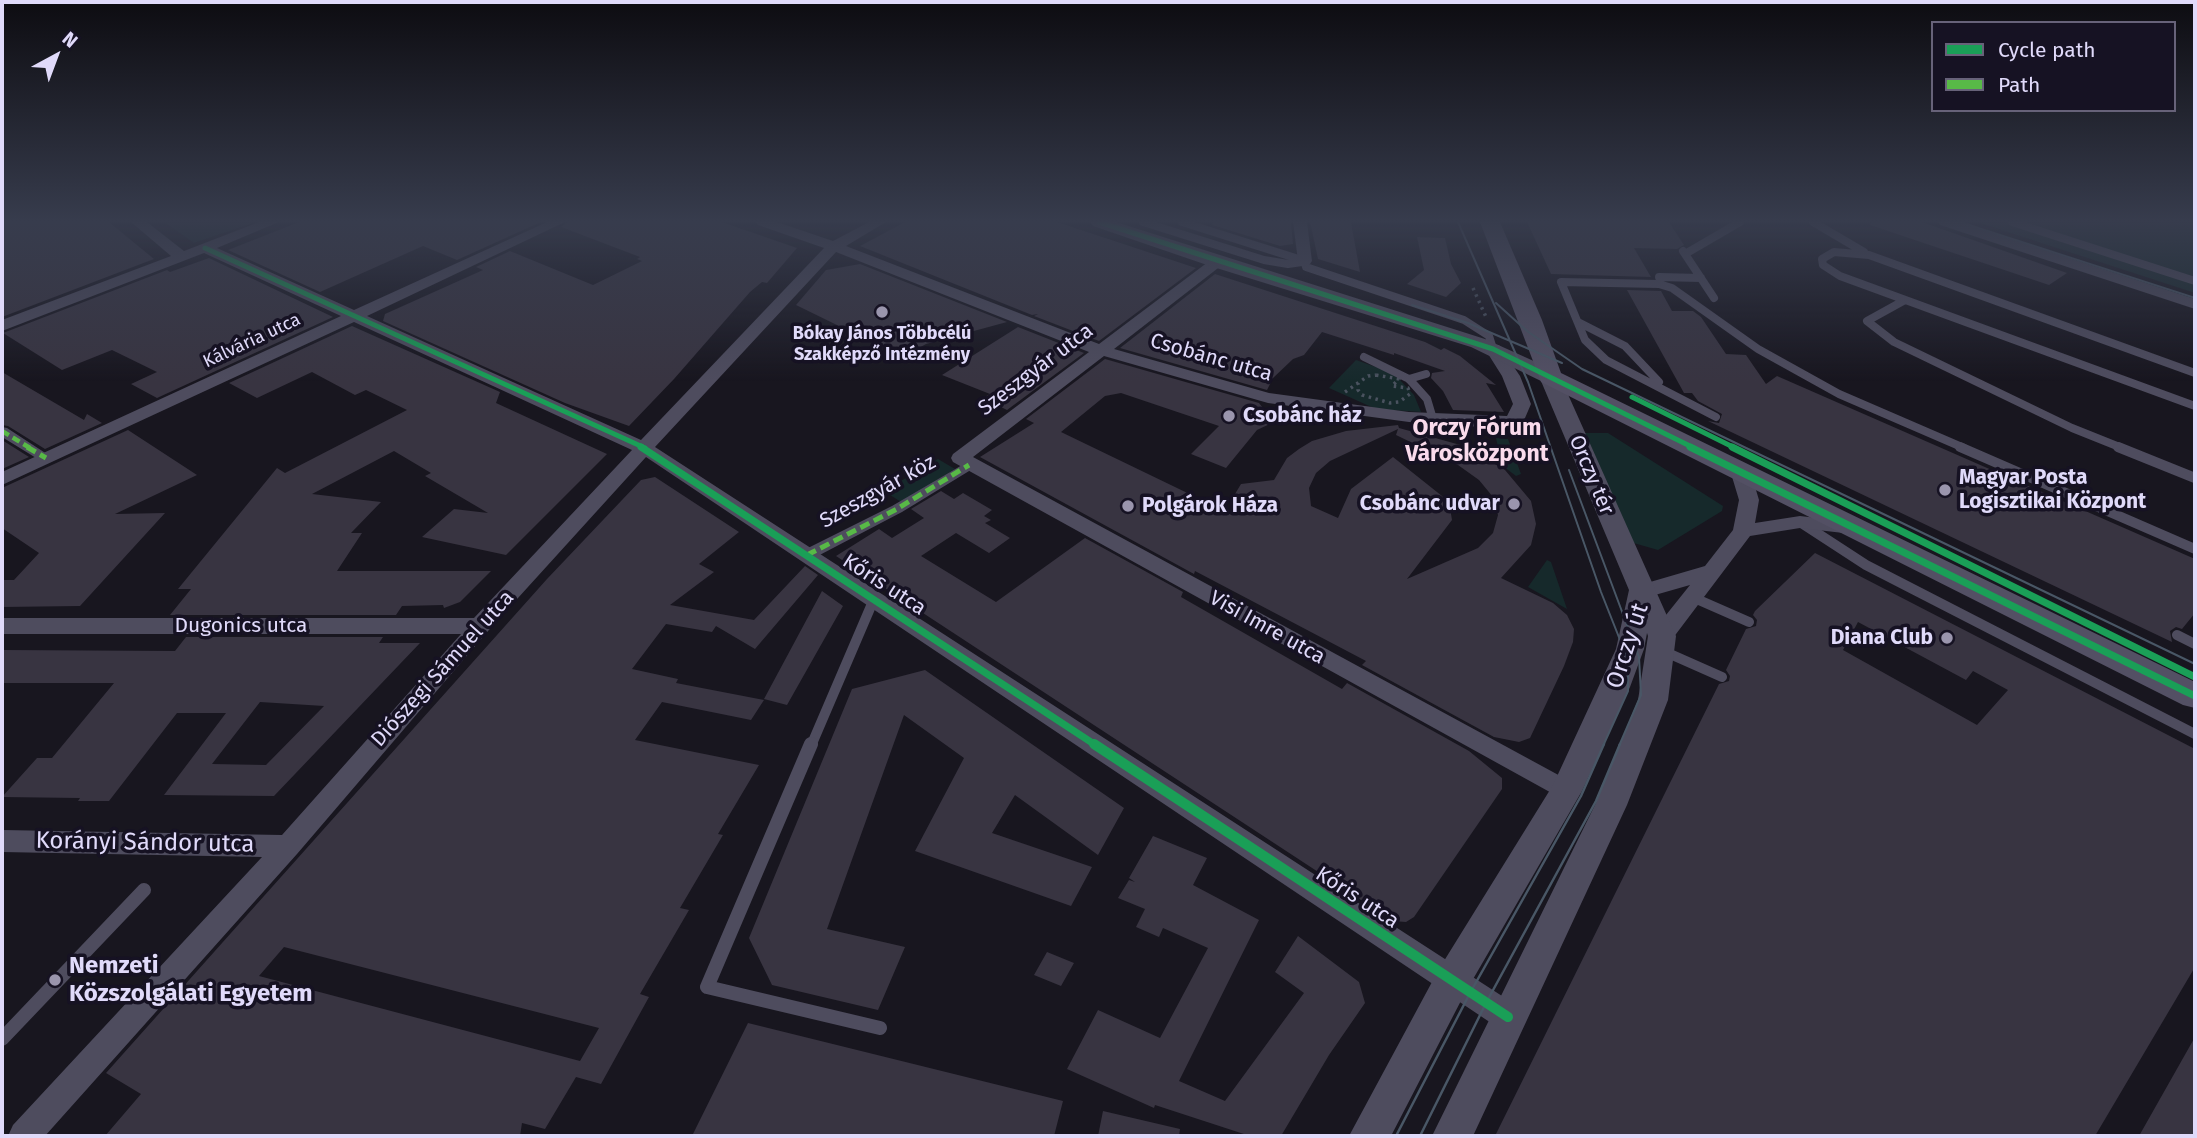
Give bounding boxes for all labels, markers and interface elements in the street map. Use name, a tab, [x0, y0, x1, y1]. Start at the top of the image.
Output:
north arrow	[21, 21, 91, 91]
legend	[1931, 21, 2176, 112]
text: N	[58, 27, 82, 53]
text: Cycle path	[1998, 37, 2096, 63]
text: Path	[1998, 72, 2040, 98]
marker: Bókay János Többcélú Szakképző Intézmény	[874, 304, 890, 320]
street label: Kálvária utca	[200, 309, 304, 373]
street label: Szeszgyár utca	[974, 319, 1098, 421]
place label: Bókay János Többcélú Szakképző Intézmény	[793, 323, 971, 366]
street label: Csobánc utca	[1147, 329, 1275, 387]
place label: Csobánc ház	[1243, 403, 1362, 429]
marker: Csobánc ház	[1221, 408, 1237, 424]
district label: Orczy Fórum Városközpont	[1405, 415, 1549, 469]
street label: Orczy tér	[1563, 431, 1619, 519]
street label: Szeszgyár köz	[816, 450, 940, 534]
place label: Magyar Posta Logisztikai Központ	[1959, 465, 2146, 515]
marker: Magyar Posta Logisztikai Központ	[1937, 482, 1953, 498]
place label: Csobánc udvar	[1360, 491, 1500, 517]
place label: Polgárok Háza	[1142, 493, 1278, 519]
marker: Csobánc udvar	[1506, 496, 1522, 512]
marker: Polgárok Háza	[1120, 498, 1136, 514]
street label: Kőris utca	[838, 549, 930, 621]
street label: Diószegi Sámuel utca	[366, 586, 520, 752]
street label: Visi Imre utca	[1205, 586, 1329, 670]
street label: Orczy út	[1601, 600, 1655, 692]
street label: Dugonics utca	[175, 613, 307, 639]
place label: Diana Club	[1831, 625, 1933, 651]
marker: Diana Club	[1939, 630, 1955, 646]
street label: Korányi Sándor utca	[35, 827, 255, 859]
street label: Kőris utca	[1311, 862, 1403, 934]
place label: Nemzeti Közszolgálati Egyetem	[69, 952, 313, 1008]
marker: Nemzeti Közszolgálati Egyetem	[47, 972, 63, 988]

